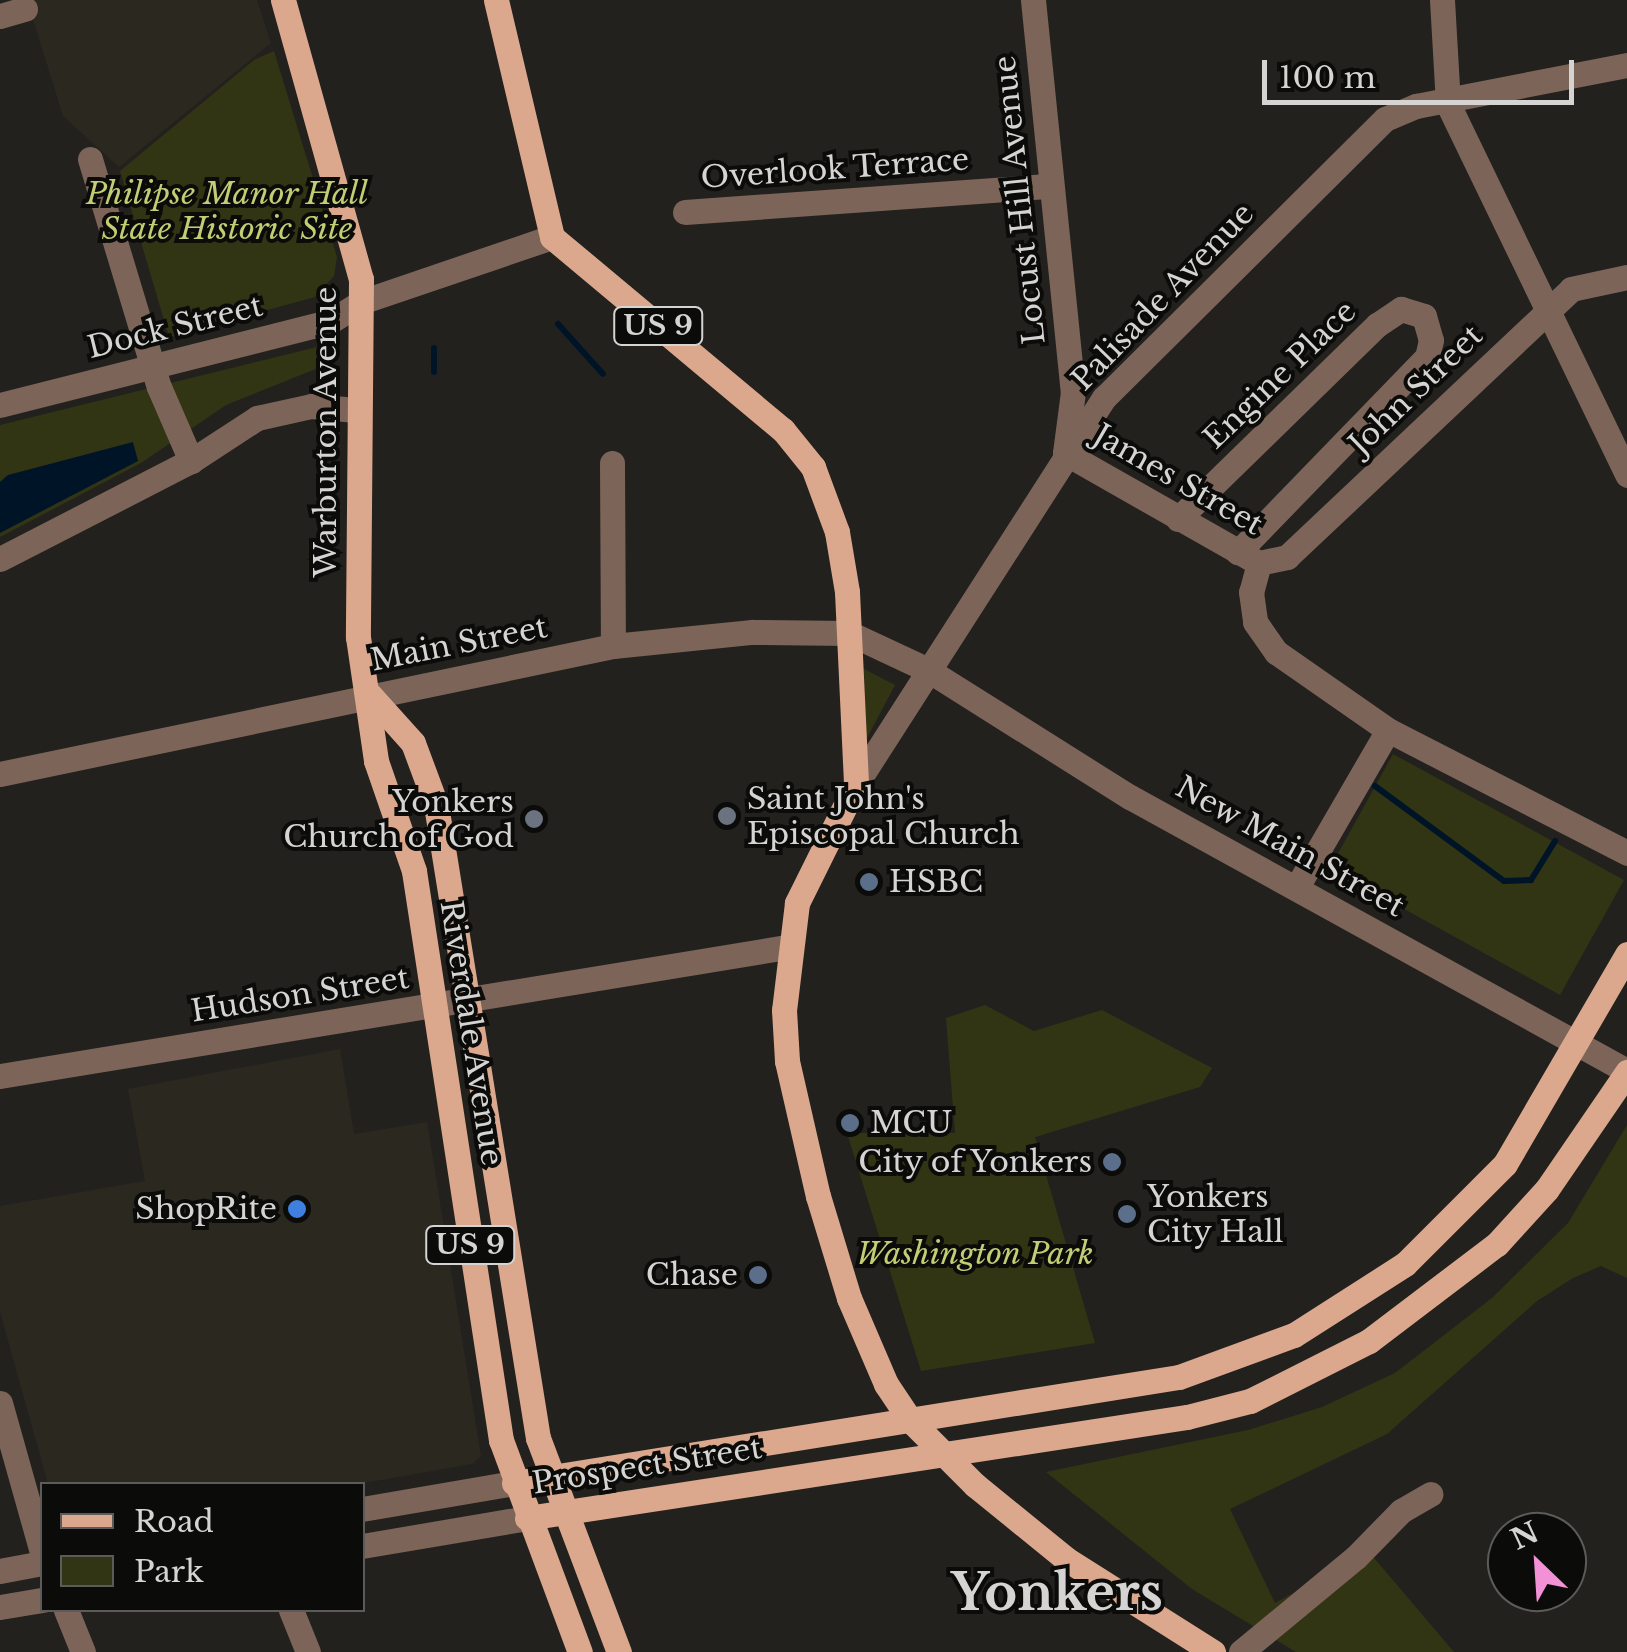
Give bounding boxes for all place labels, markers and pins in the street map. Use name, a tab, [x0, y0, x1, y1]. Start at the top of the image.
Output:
place label: Saint John's Episcopal Church	[747, 781, 1020, 852]
place label: Yonkers Church of God	[283, 784, 514, 854]
marker: Saint John's Episcopal Church	[716, 805, 738, 827]
marker: Yonkers Church of God	[523, 808, 545, 830]
place label: HSBC	[889, 864, 983, 900]
marker: HSBC	[858, 871, 880, 893]
place label: MCU	[870, 1105, 952, 1141]
marker: MCU	[839, 1112, 861, 1134]
place label: City of Yonkers	[856, 1144, 1092, 1180]
marker: City of Yonkers	[1101, 1151, 1123, 1173]
place label: Yonkers City Hall	[1147, 1179, 1284, 1250]
place label: ShopRite	[135, 1191, 277, 1227]
marker: ShopRite	[286, 1198, 308, 1220]
marker: Yonkers City Hall	[1116, 1203, 1138, 1225]
place label: Chase	[646, 1257, 738, 1293]
marker: Chase	[747, 1264, 769, 1286]

